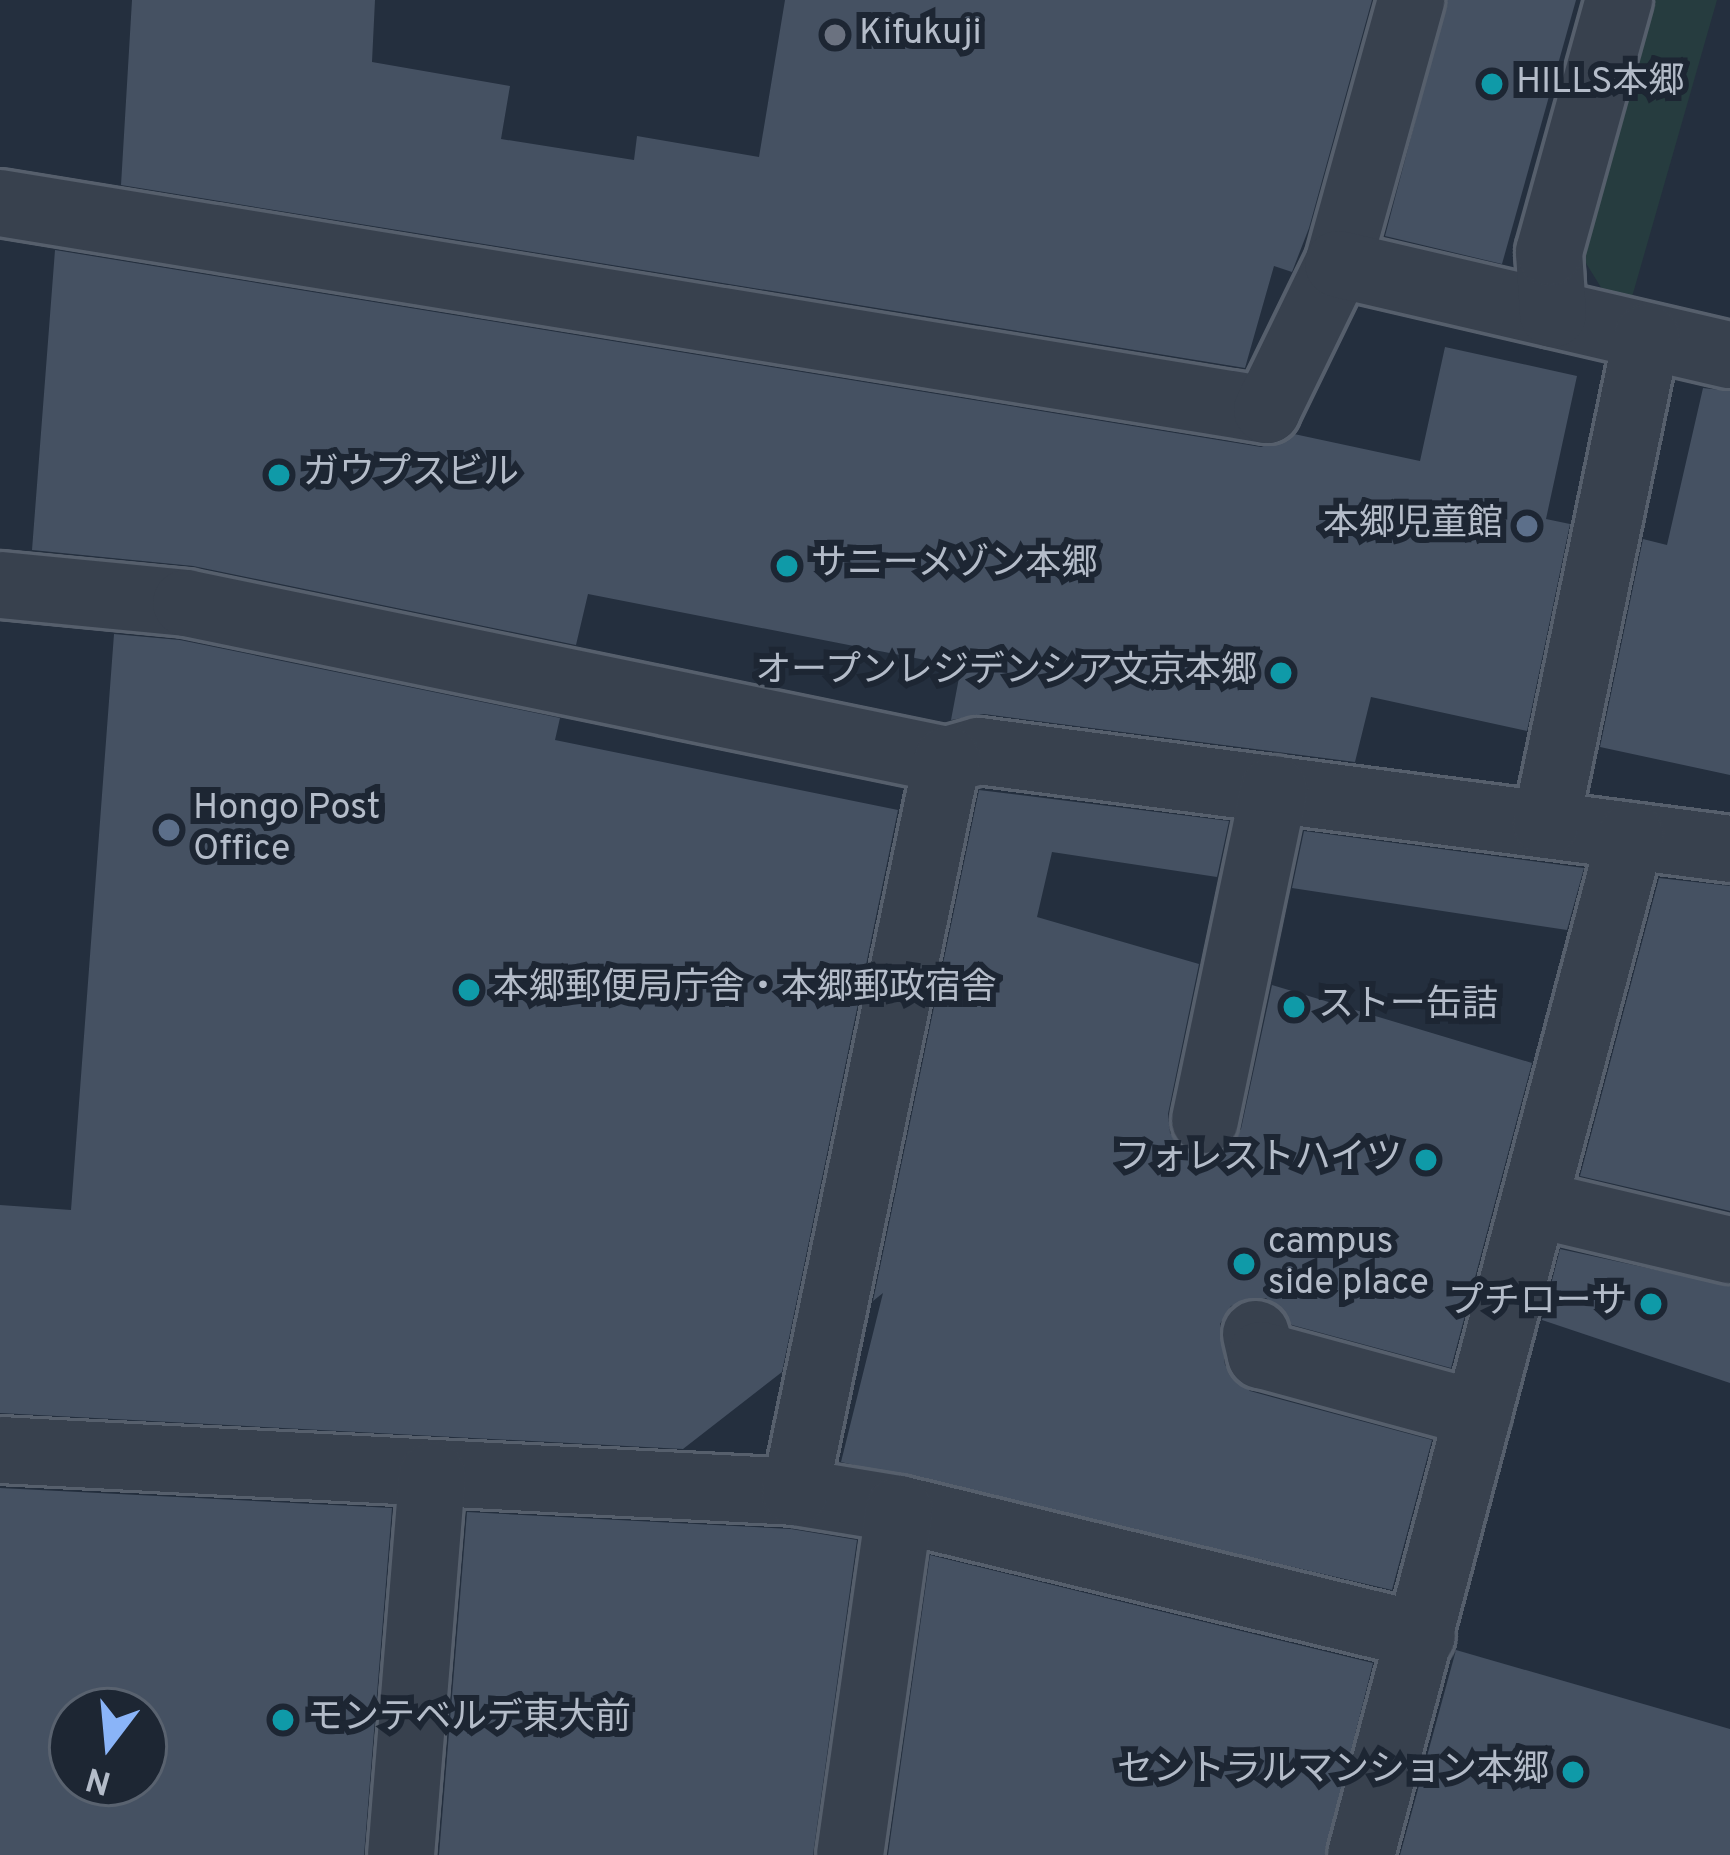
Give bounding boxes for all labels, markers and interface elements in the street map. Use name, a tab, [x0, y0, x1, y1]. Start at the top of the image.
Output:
place label: Kifukuji	[859, 13, 982, 57]
marker: Kifukuji	[822, 22, 848, 48]
place label: HILLS本郷	[1516, 62, 1685, 106]
marker: HILLS本郷	[1479, 71, 1505, 97]
place label: ガウプスビル	[303, 453, 519, 497]
marker: ガウプスビル	[266, 462, 292, 488]
place label: 本郷児童館	[1323, 504, 1503, 548]
marker: 本郷児童館	[1514, 513, 1540, 539]
place label: サニーメゾン本郷	[811, 544, 1099, 588]
marker: サニーメゾン本郷	[774, 553, 800, 579]
place label: オープンレジデンシア文京本郷	[753, 651, 1257, 695]
marker: オープンレジデンシア文京本郷	[1268, 660, 1294, 686]
place label: Hongo Post Office	[193, 787, 380, 872]
marker: Hongo Post Office	[156, 817, 182, 843]
place label: 本郷郵便局庁舎・本郷郵政宿舎	[493, 968, 997, 1012]
marker: 本郷郵便局庁舎・本郷郵政宿舎	[456, 977, 482, 1003]
place label: ストー缶詰	[1318, 985, 1498, 1029]
marker: ストー缶詰	[1281, 994, 1307, 1020]
place label: フォレストハイツ	[1114, 1138, 1402, 1182]
marker: フォレストハイツ	[1413, 1147, 1439, 1173]
place label: campus side place	[1268, 1221, 1429, 1306]
marker: campus side place	[1231, 1251, 1257, 1277]
place label: プチローサ	[1447, 1282, 1627, 1326]
marker: プチローサ	[1638, 1291, 1664, 1317]
north arrow	[48, 1687, 168, 1807]
place label: モンテベルデ東大前	[307, 1698, 631, 1742]
marker: モンテベルデ東大前	[270, 1707, 296, 1733]
place label: セントラルマンション本郷	[1117, 1750, 1549, 1794]
text: N	[82, 1755, 116, 1802]
marker: セントラルマンション本郷	[1560, 1759, 1586, 1785]

